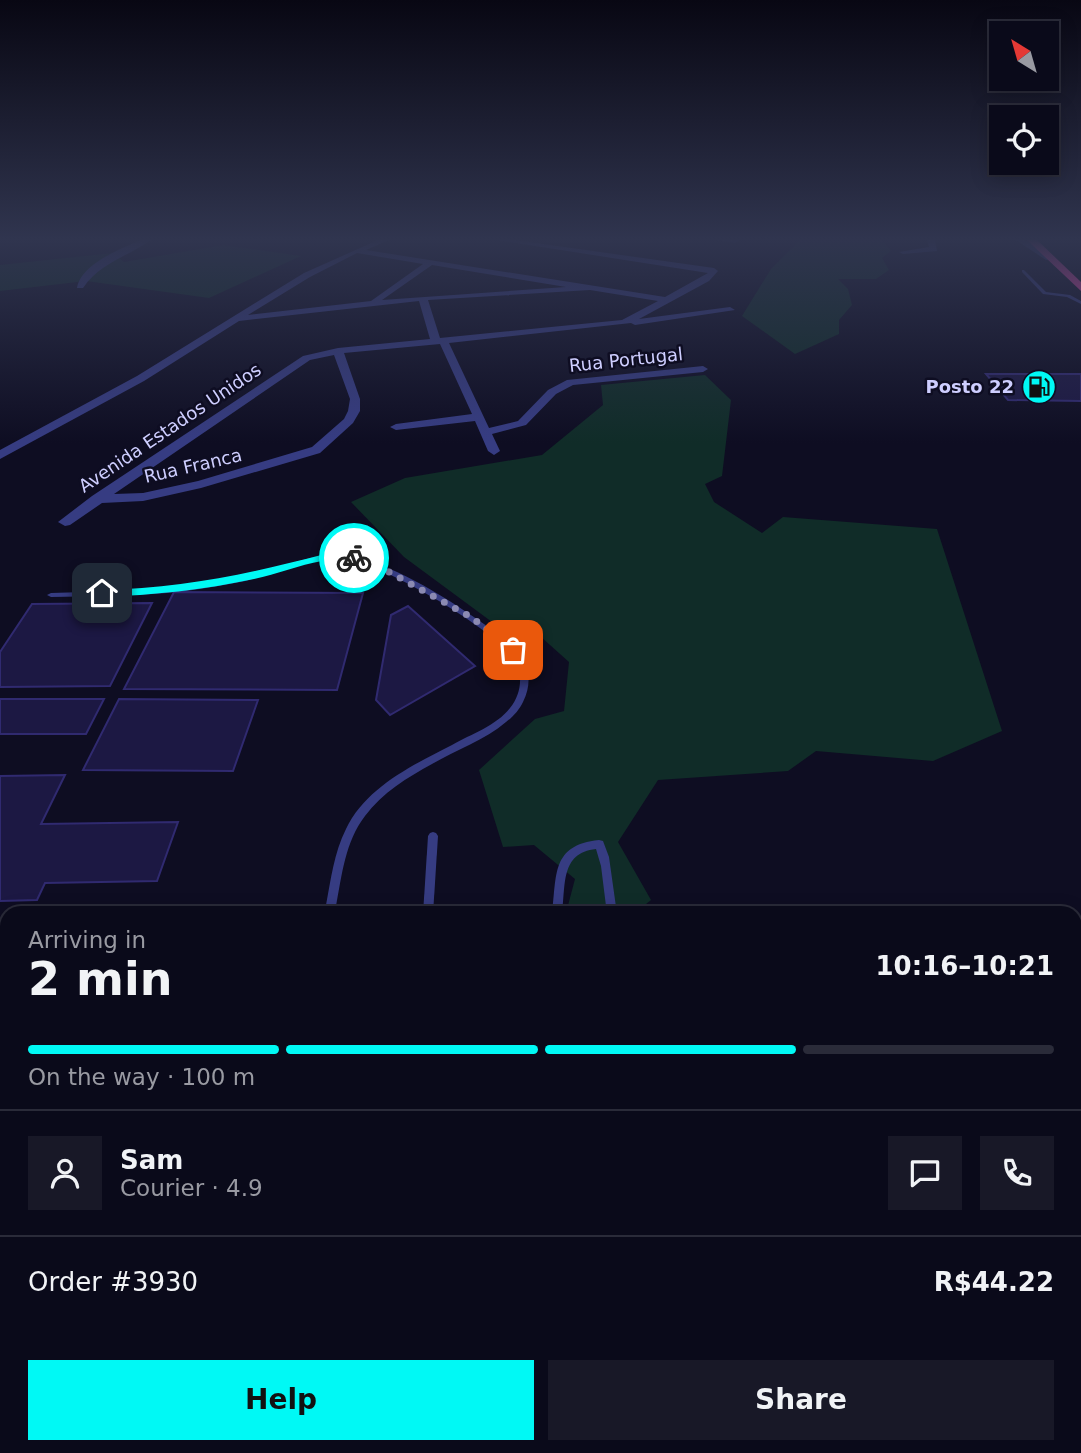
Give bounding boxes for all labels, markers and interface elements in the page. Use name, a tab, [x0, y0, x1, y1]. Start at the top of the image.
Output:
north arrow	[989, 21, 1059, 91]
map controls	[989, 21, 1059, 175]
button: locate	[989, 105, 1059, 175]
street label: Rua Portugal	[568, 343, 684, 376]
street label: Avenida Estados Unidos	[75, 359, 265, 497]
fuel station icon: Posto 22	[1020, 368, 1058, 406]
place label: Posto 22	[925, 376, 1014, 397]
street label: Rua Franca	[142, 444, 244, 487]
courier	[319, 523, 389, 593]
icon: bike	[335, 539, 373, 577]
pin	[72, 563, 132, 623]
icon: home	[83, 574, 121, 612]
pin	[483, 620, 543, 680]
icon: bag	[494, 631, 532, 669]
text: Arriving in	[28, 927, 146, 953]
text: 10:16–10:21	[875, 951, 1054, 981]
text: 2 min	[28, 952, 172, 1006]
text: On the way · 100 m	[28, 1064, 255, 1090]
button: person	[28, 1136, 102, 1210]
button: chat	[888, 1136, 962, 1210]
button: phone	[980, 1136, 1054, 1210]
text: Sam	[120, 1145, 183, 1175]
text: Courier · 4.9	[120, 1175, 263, 1201]
text: Order #3930	[28, 1267, 198, 1297]
text: R$44.22	[934, 1267, 1054, 1297]
button: Help	[28, 1360, 534, 1440]
button: Share	[548, 1360, 1054, 1440]

